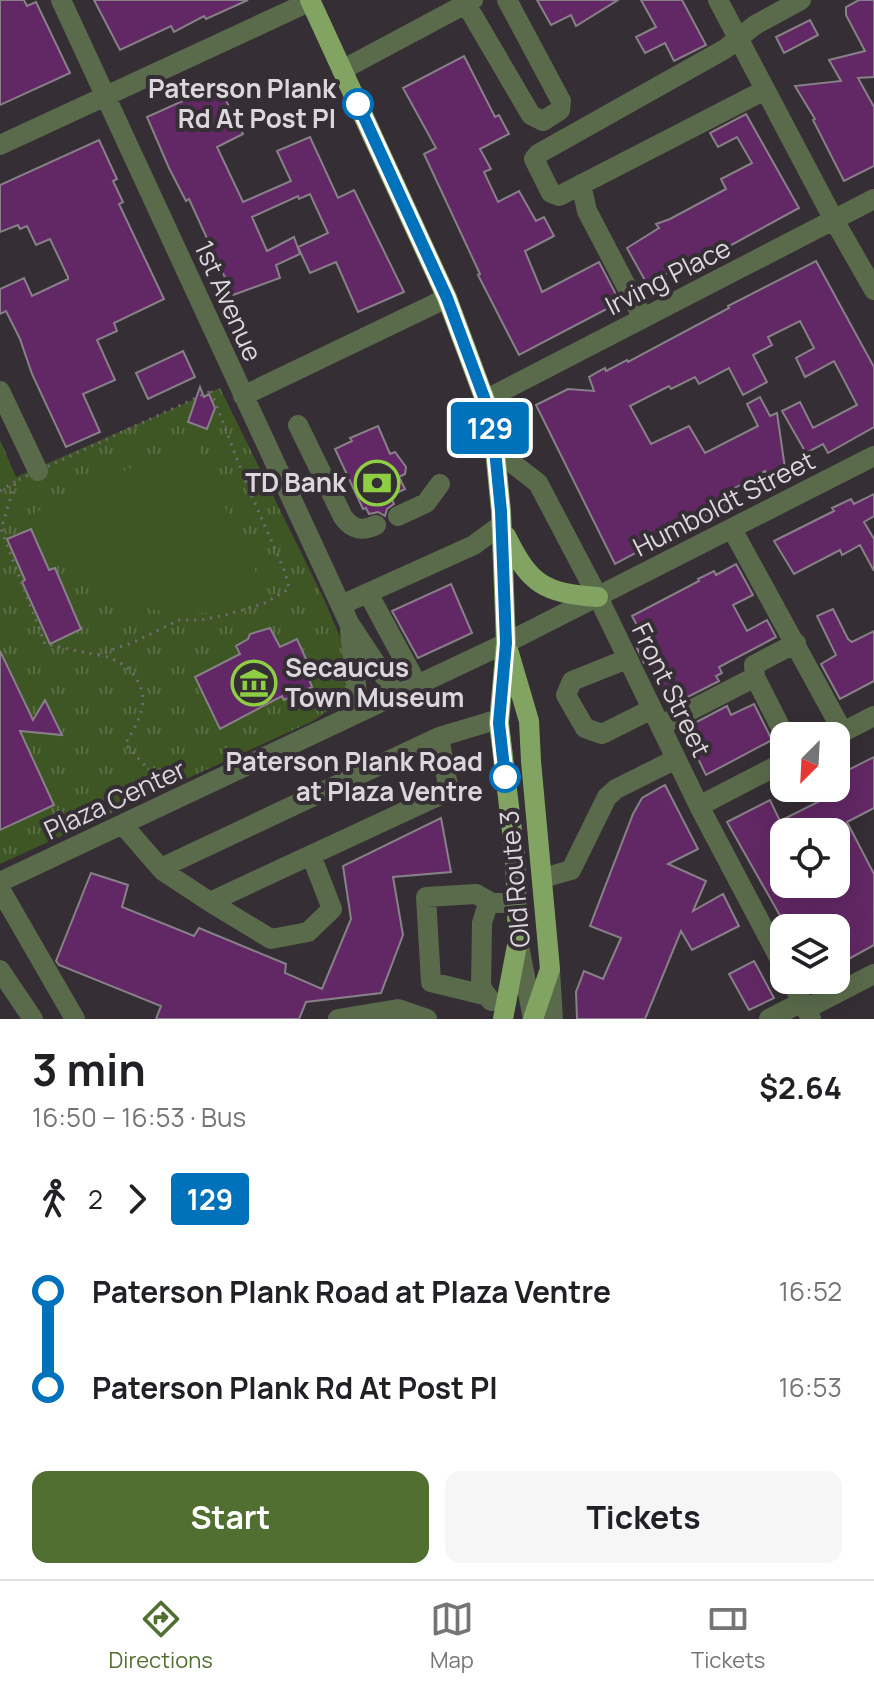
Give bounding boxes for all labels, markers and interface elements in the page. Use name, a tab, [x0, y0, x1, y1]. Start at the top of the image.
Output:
place label: Paterson Plank Rd At Post Pl	[148, 70, 337, 136]
marker: Paterson Plank Rd At Post Pl	[343, 89, 373, 119]
street label: Irving Place	[599, 229, 736, 323]
street label: 1st Avenue	[186, 235, 271, 367]
line badge: 129	[444, 402, 536, 454]
text: 129	[467, 409, 513, 447]
street label: Humboldt Street	[626, 442, 821, 564]
bank icon: TD Bank	[353, 459, 401, 507]
place label: TD Bank	[245, 464, 347, 500]
street label: Front Street	[624, 617, 720, 763]
place label: Secaucus Town Museum	[285, 649, 464, 715]
museum icon: Secaucus Town Museum	[230, 659, 278, 707]
north arrow	[770, 722, 850, 802]
map controls	[770, 722, 850, 994]
place label: Paterson Plank Road at Plaza Ventre	[226, 743, 483, 809]
street label: Plaza Center	[38, 751, 191, 848]
marker: Paterson Plank Road at Plaza Ventre	[490, 762, 520, 792]
street label: Old Route 3	[490, 809, 538, 949]
button: locate	[770, 818, 850, 898]
button: layers	[770, 914, 850, 994]
text: 3 min	[32, 1039, 146, 1099]
text: $2.64	[759, 1067, 842, 1108]
text: 16:50 – 16:53 · Bus	[32, 1099, 246, 1135]
icon: walk	[32, 1177, 76, 1221]
icon: forward	[115, 1177, 159, 1221]
text: 129	[187, 1180, 233, 1218]
text: 2	[88, 1181, 103, 1217]
text: Paterson Plank Road at Plaza Ventre	[92, 1271, 611, 1312]
text: 16:52	[779, 1273, 842, 1309]
text: Paterson Plank Rd At Post Pl	[92, 1367, 498, 1408]
text: 16:53	[779, 1369, 842, 1405]
button: Start	[32, 1471, 429, 1563]
button: Tickets	[445, 1471, 842, 1563]
tab: Directions	[109, 1597, 213, 1675]
tab: Map	[430, 1597, 474, 1675]
tab: Tickets	[691, 1597, 765, 1675]

